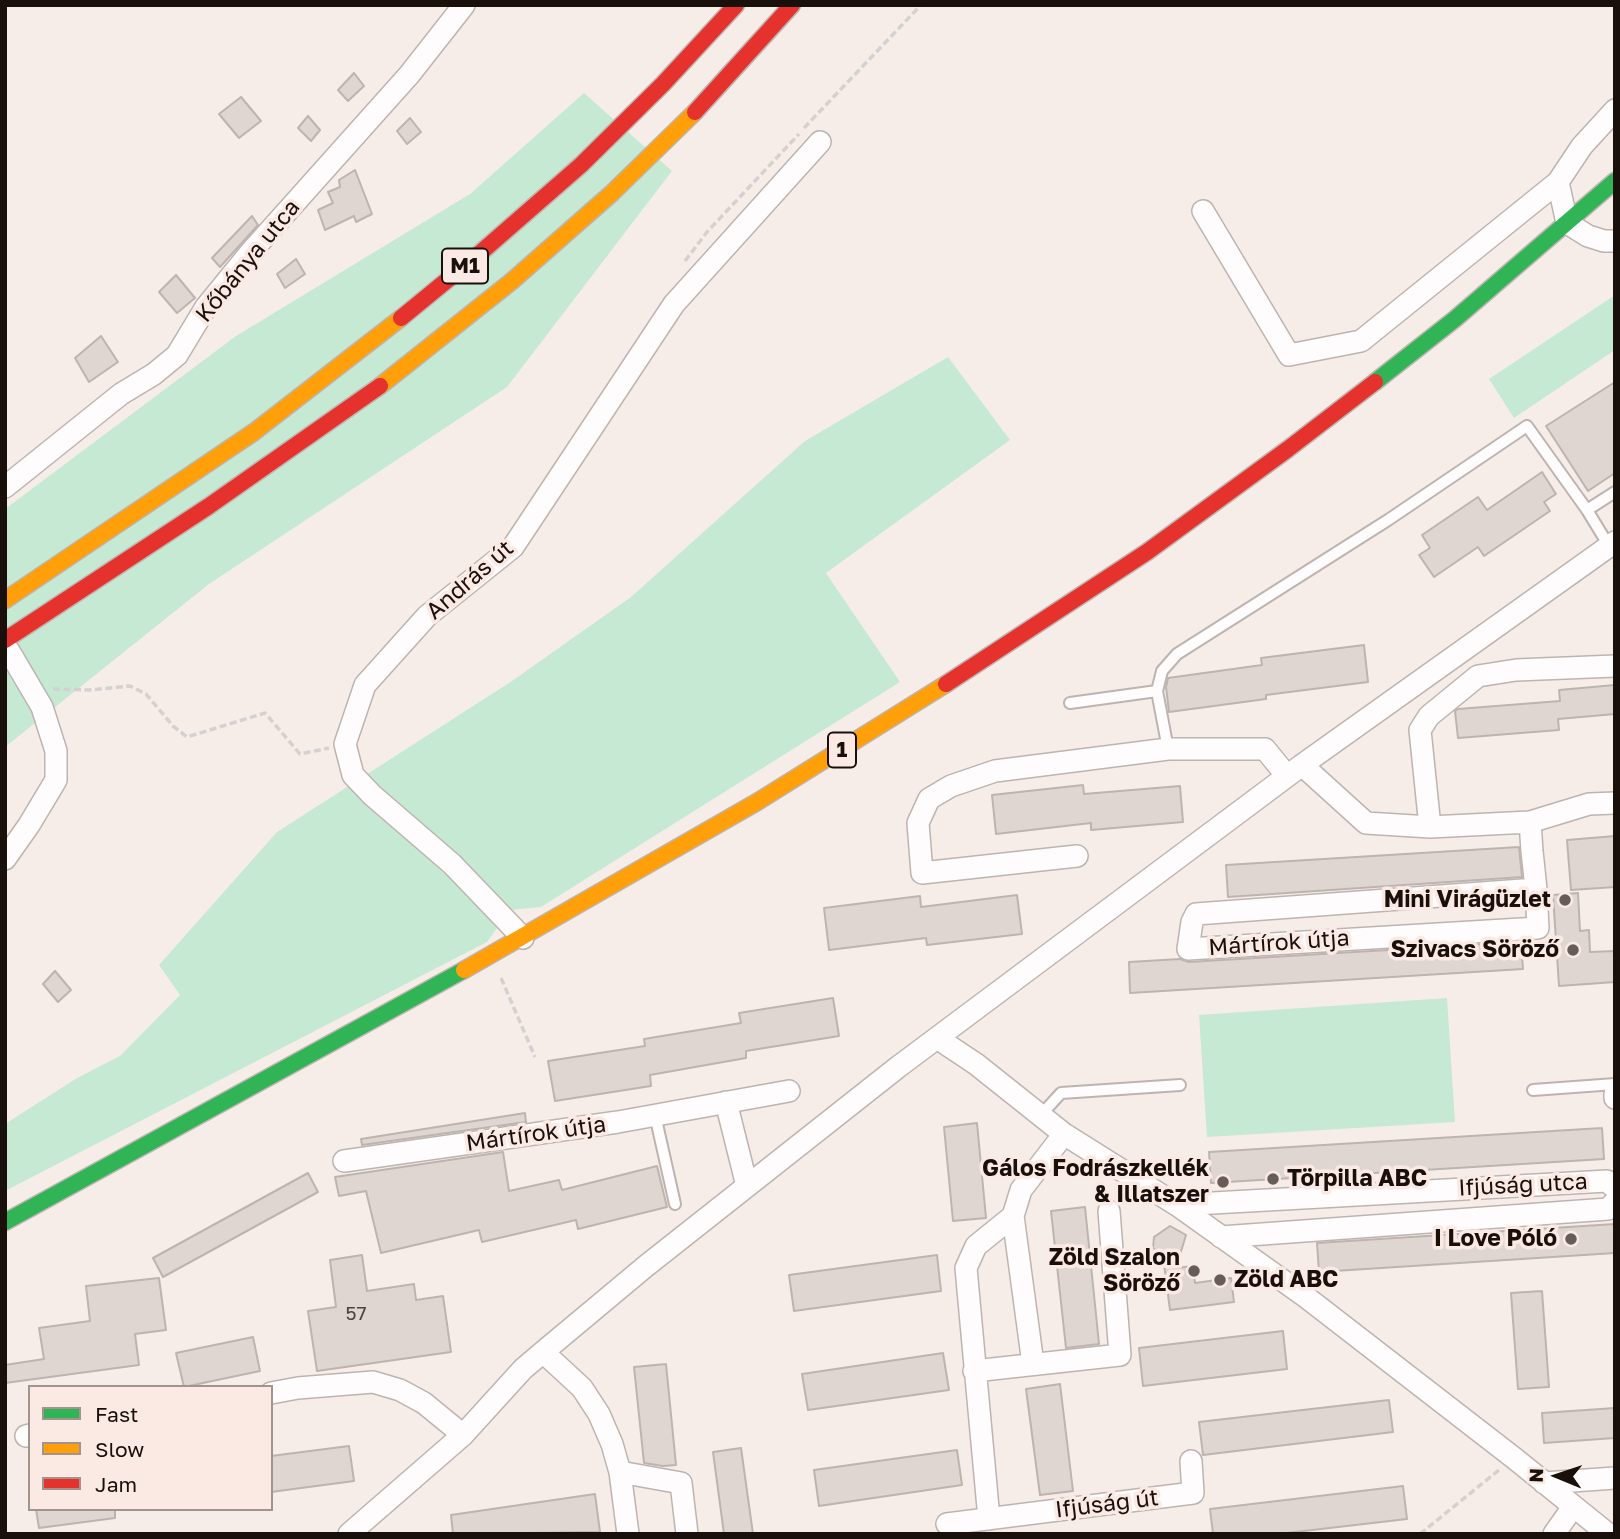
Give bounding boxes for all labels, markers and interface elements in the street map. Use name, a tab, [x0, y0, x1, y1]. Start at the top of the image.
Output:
street label: Kőbánya utca	[190, 194, 306, 328]
road number: M1	[442, 248, 488, 284]
street label: András út	[421, 535, 519, 625]
road number: 1	[828, 732, 856, 768]
place label: Mini Virágüzlet	[1384, 886, 1551, 914]
marker: Mini Virágüzlet	[1557, 892, 1573, 908]
street label: Mártírok útja	[1208, 924, 1350, 962]
place label: Szivacs Söröző	[1391, 936, 1559, 964]
marker: Szivacs Söröző	[1565, 942, 1581, 958]
street label: Mártírok útja	[464, 1111, 608, 1157]
place label: Gálos Fodrászkellék & Illatszer	[982, 1155, 1209, 1209]
place label: Törpilla ABC	[1287, 1165, 1427, 1193]
street label: Ifjúság utca	[1458, 1168, 1588, 1202]
marker: Törpilla ABC	[1265, 1171, 1281, 1187]
marker: Gálos Fodrászkellék & Illatszer	[1215, 1174, 1231, 1190]
place label: I Love Póló	[1434, 1225, 1557, 1253]
marker: I Love Póló	[1563, 1231, 1579, 1247]
place label: Zöld Szalon Söröző	[1049, 1244, 1180, 1298]
marker: Zöld Szalon Söröző	[1186, 1263, 1202, 1279]
place label: Zöld ABC	[1234, 1266, 1338, 1294]
marker: Zöld ABC	[1212, 1272, 1228, 1288]
house number: 57	[345, 1303, 367, 1325]
legend	[28, 1385, 273, 1511]
text: Fast	[95, 1401, 138, 1427]
text: Slow	[95, 1436, 144, 1462]
north arrow	[1522, 1441, 1592, 1511]
text: N	[1524, 1468, 1547, 1483]
text: Jam	[95, 1471, 137, 1497]
street label: Ifjúság út	[1054, 1484, 1160, 1524]

